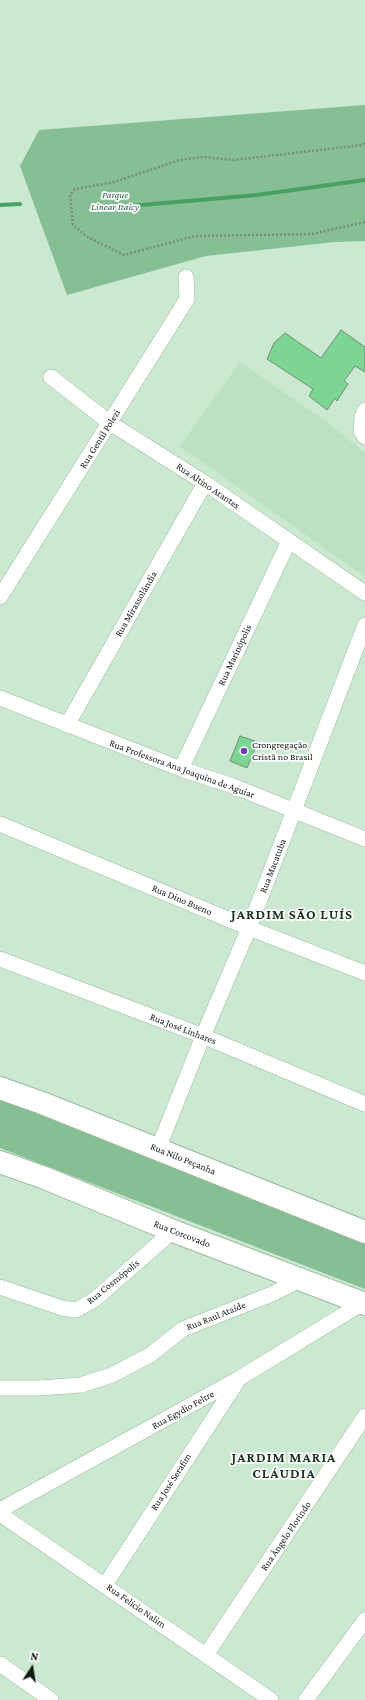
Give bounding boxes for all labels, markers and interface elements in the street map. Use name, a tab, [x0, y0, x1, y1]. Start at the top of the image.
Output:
park label: Parque Linear Itaicy	[91, 189, 139, 212]
street label: Rua Gentil Polezi	[77, 407, 123, 471]
street label: Rua Altino Arantes	[174, 460, 242, 512]
street label: Rua Mirassolândia	[112, 569, 160, 639]
street label: Rua Marinópolis	[216, 623, 254, 687]
street label: Rua Professora Ana Joaquina de Aguiar	[108, 737, 256, 801]
place label: Crongregação Cristã no Brasil	[252, 739, 313, 762]
marker: Crongregação Cristã no Brasil	[239, 746, 249, 756]
street label: Rua Macatuba	[257, 837, 289, 895]
street label: Rua Dino Bueno	[150, 882, 214, 918]
district label: JARDIM SÃO LUÍS	[231, 907, 353, 923]
street label: Rua José Linhares	[148, 1011, 218, 1047]
street label: Rua Nilo Peçanha	[149, 1140, 217, 1178]
street label: Rua Corcovado	[152, 1218, 212, 1250]
street label: Rua Cosmópolis	[84, 1257, 142, 1307]
street label: Rua Raul Ataíde	[185, 1299, 247, 1333]
street label: Rua Egydio Feltre	[150, 1388, 216, 1432]
district label: JARDIM MARIA CLÁUDIA	[232, 1450, 336, 1482]
street label: Rua José Serafim	[148, 1451, 194, 1513]
street label: Rua Ângelo Florindo	[258, 1499, 314, 1573]
street label: Rua Felício Nalim	[104, 1581, 168, 1631]
north arrow	[12, 1648, 52, 1688]
text: N	[30, 1650, 39, 1663]

